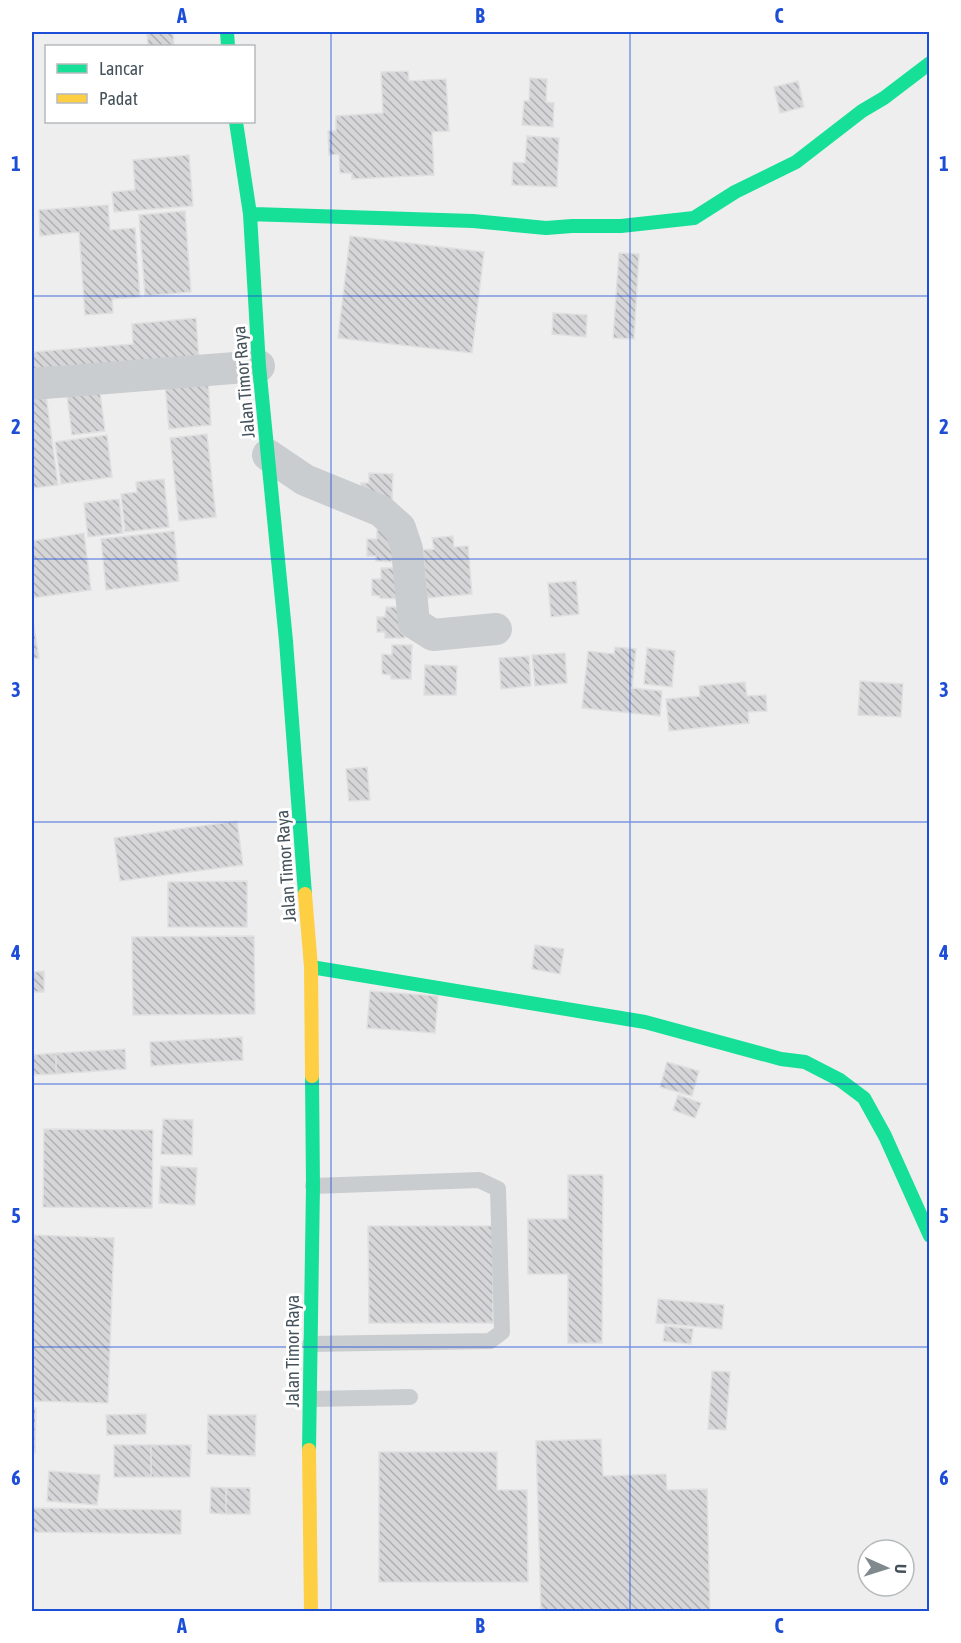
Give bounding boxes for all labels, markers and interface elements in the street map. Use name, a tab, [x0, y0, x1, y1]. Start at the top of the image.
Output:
text: A	[176, 4, 187, 27]
text: B	[475, 4, 485, 27]
text: C	[775, 4, 784, 27]
legend	[45, 45, 255, 123]
text: Lancar	[99, 58, 144, 79]
text: Padat	[99, 88, 138, 109]
text: 1	[11, 152, 21, 175]
text: 1	[939, 152, 949, 175]
street label: Jalan Timor Raya	[228, 325, 259, 439]
text: 2	[11, 415, 21, 438]
text: 2	[939, 415, 949, 438]
text: 3	[11, 678, 21, 701]
text: 3	[939, 678, 949, 701]
street label: Jalan Timor Raya	[271, 809, 300, 923]
text: 4	[10, 941, 21, 964]
text: 4	[938, 941, 949, 964]
text: 5	[11, 1204, 21, 1227]
text: 5	[939, 1204, 949, 1227]
street label: Jalan Timor Raya	[282, 1295, 303, 1407]
text: 6	[11, 1466, 21, 1489]
text: 6	[939, 1466, 949, 1489]
north arrow	[856, 1538, 916, 1598]
text: U	[892, 1564, 910, 1574]
text: A	[176, 1614, 187, 1637]
text: B	[475, 1614, 485, 1637]
text: C	[775, 1614, 784, 1637]

